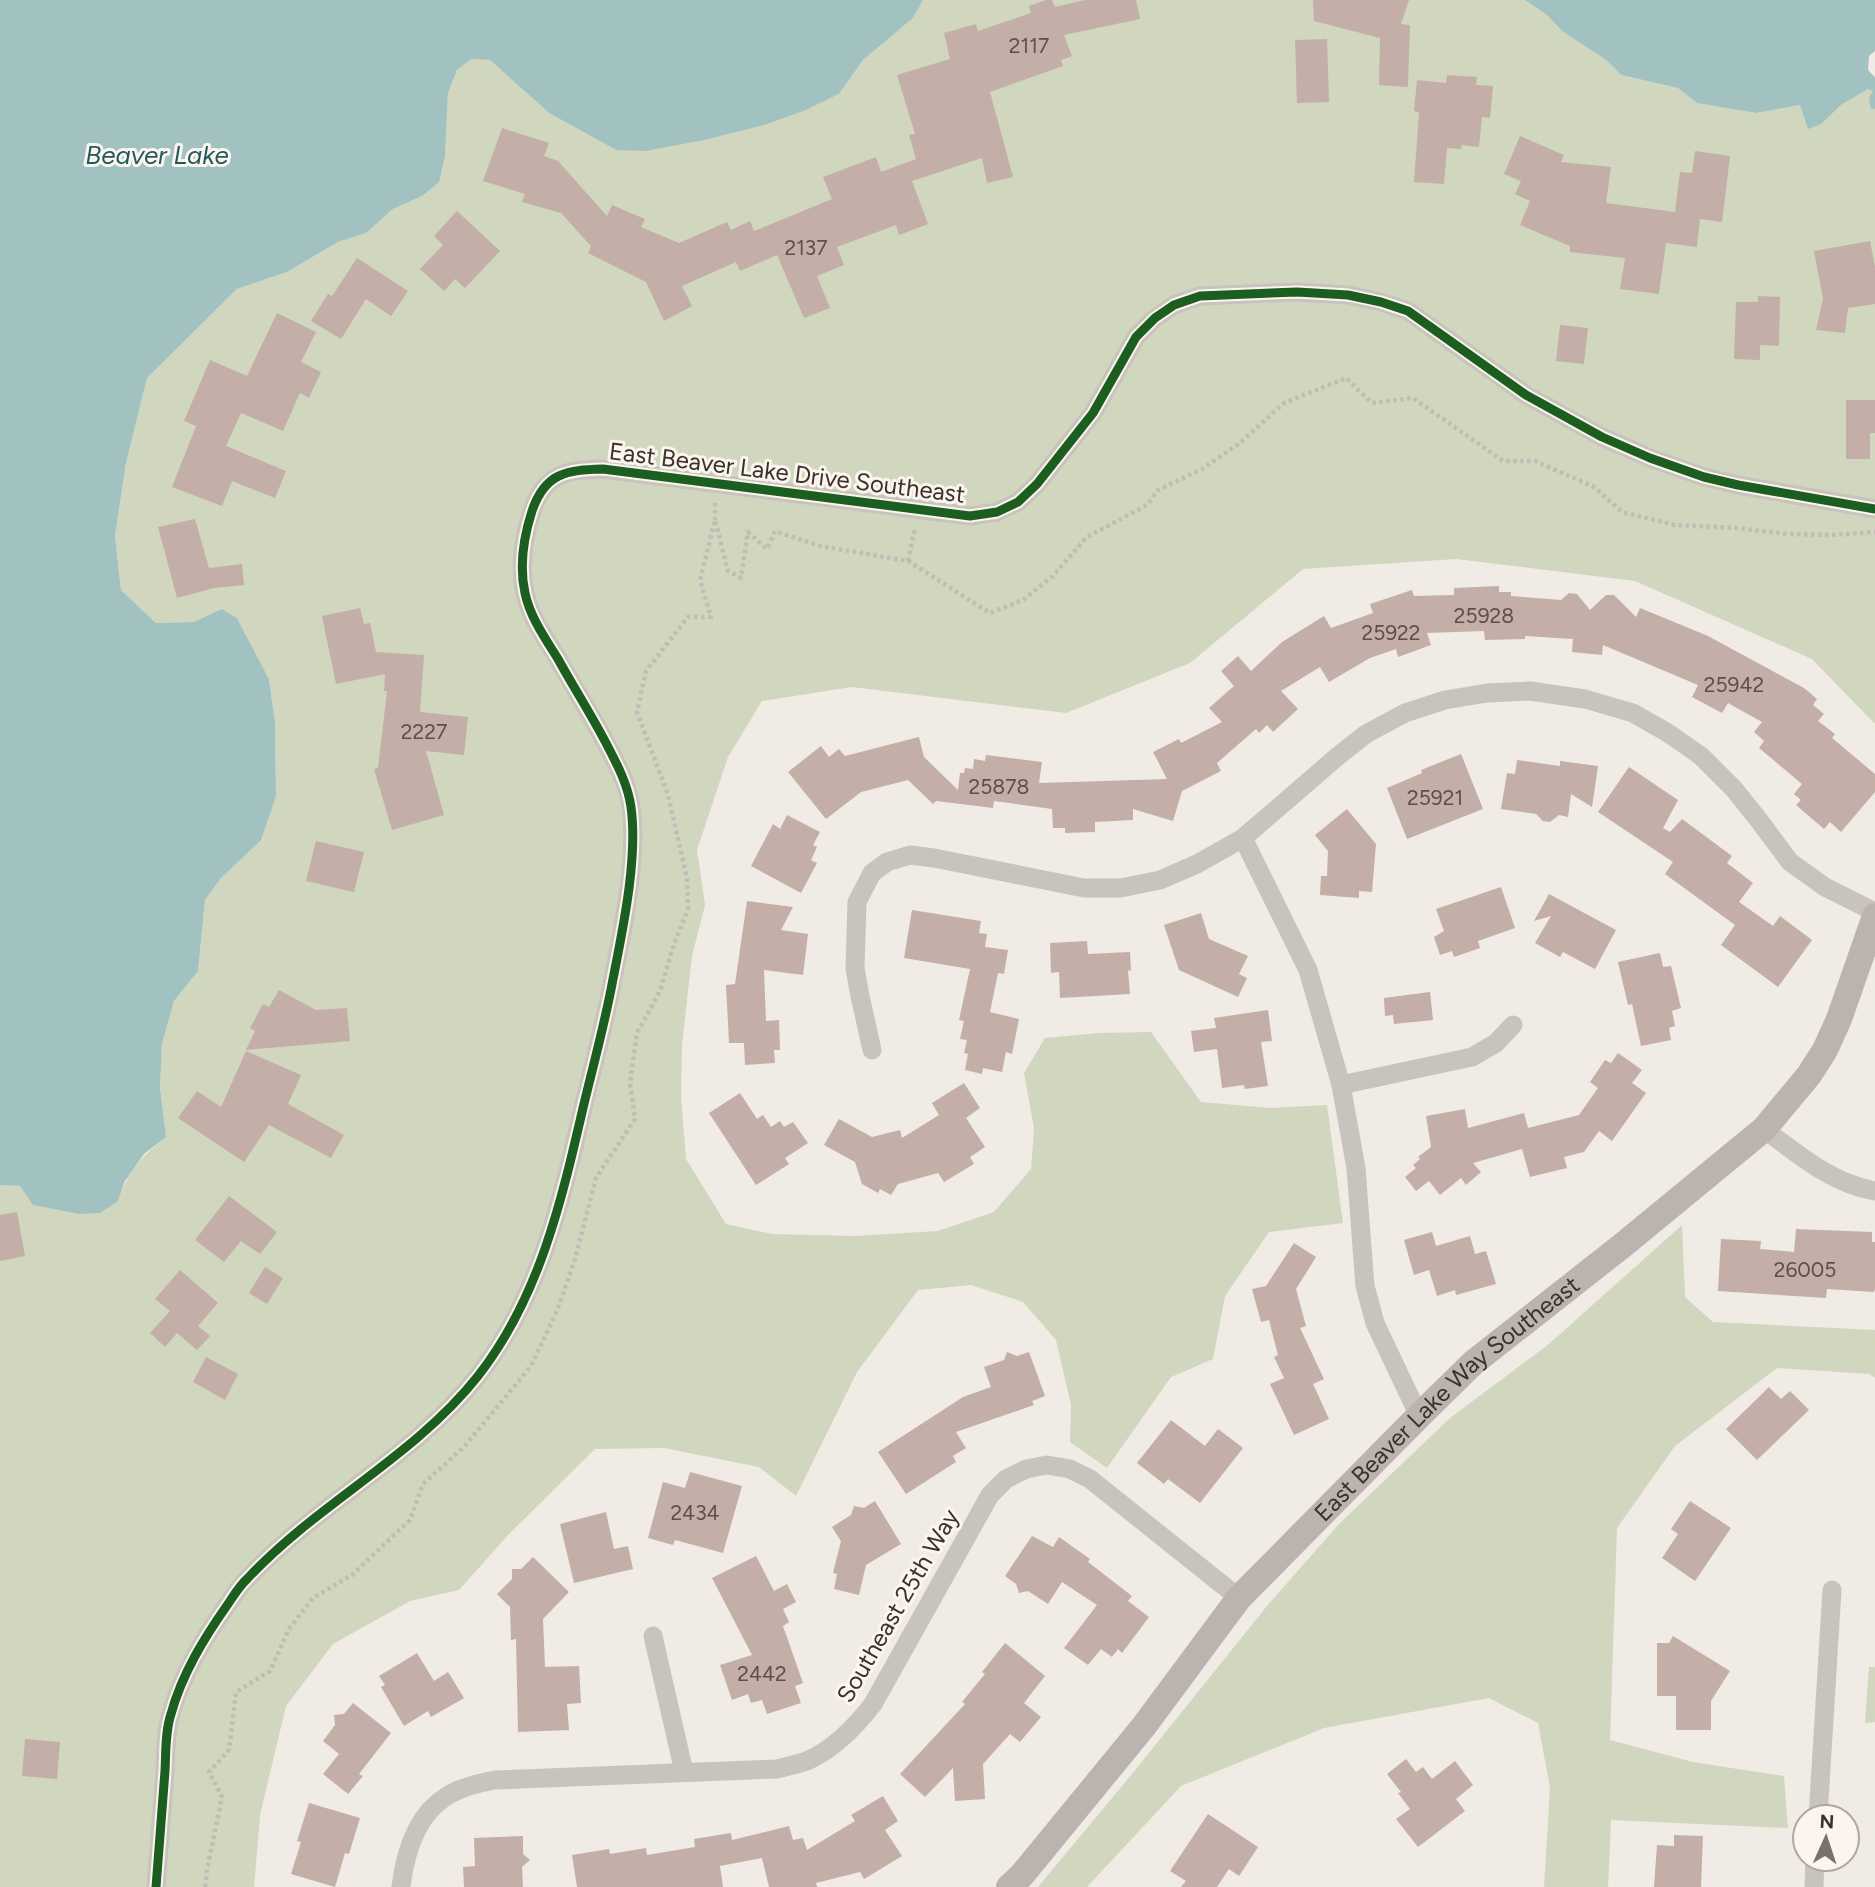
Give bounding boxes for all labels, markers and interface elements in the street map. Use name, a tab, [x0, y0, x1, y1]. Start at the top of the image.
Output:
house number: 2117	[1009, 33, 1049, 58]
water label: Beaver Lake	[85, 139, 229, 171]
house number: 2137	[784, 235, 828, 260]
street label: East Beaver Lake Drive Southeast	[607, 436, 967, 509]
house number: 25928	[1454, 603, 1514, 628]
house number: 25922	[1361, 620, 1421, 645]
house number: 25942	[1704, 672, 1764, 697]
house number: 2227	[401, 719, 447, 744]
house number: 25878	[969, 774, 1029, 799]
house number: 25921	[1407, 785, 1463, 810]
house number: 26005	[1774, 1257, 1836, 1282]
street label: East Beaver Lake Way Southeast	[1308, 1270, 1585, 1527]
house number: 2434	[670, 1500, 720, 1525]
street label: Southeast 25th Way	[830, 1504, 965, 1708]
house number: 2442	[737, 1661, 787, 1686]
north arrow	[1791, 1803, 1861, 1873]
text: N	[1819, 1810, 1835, 1833]

